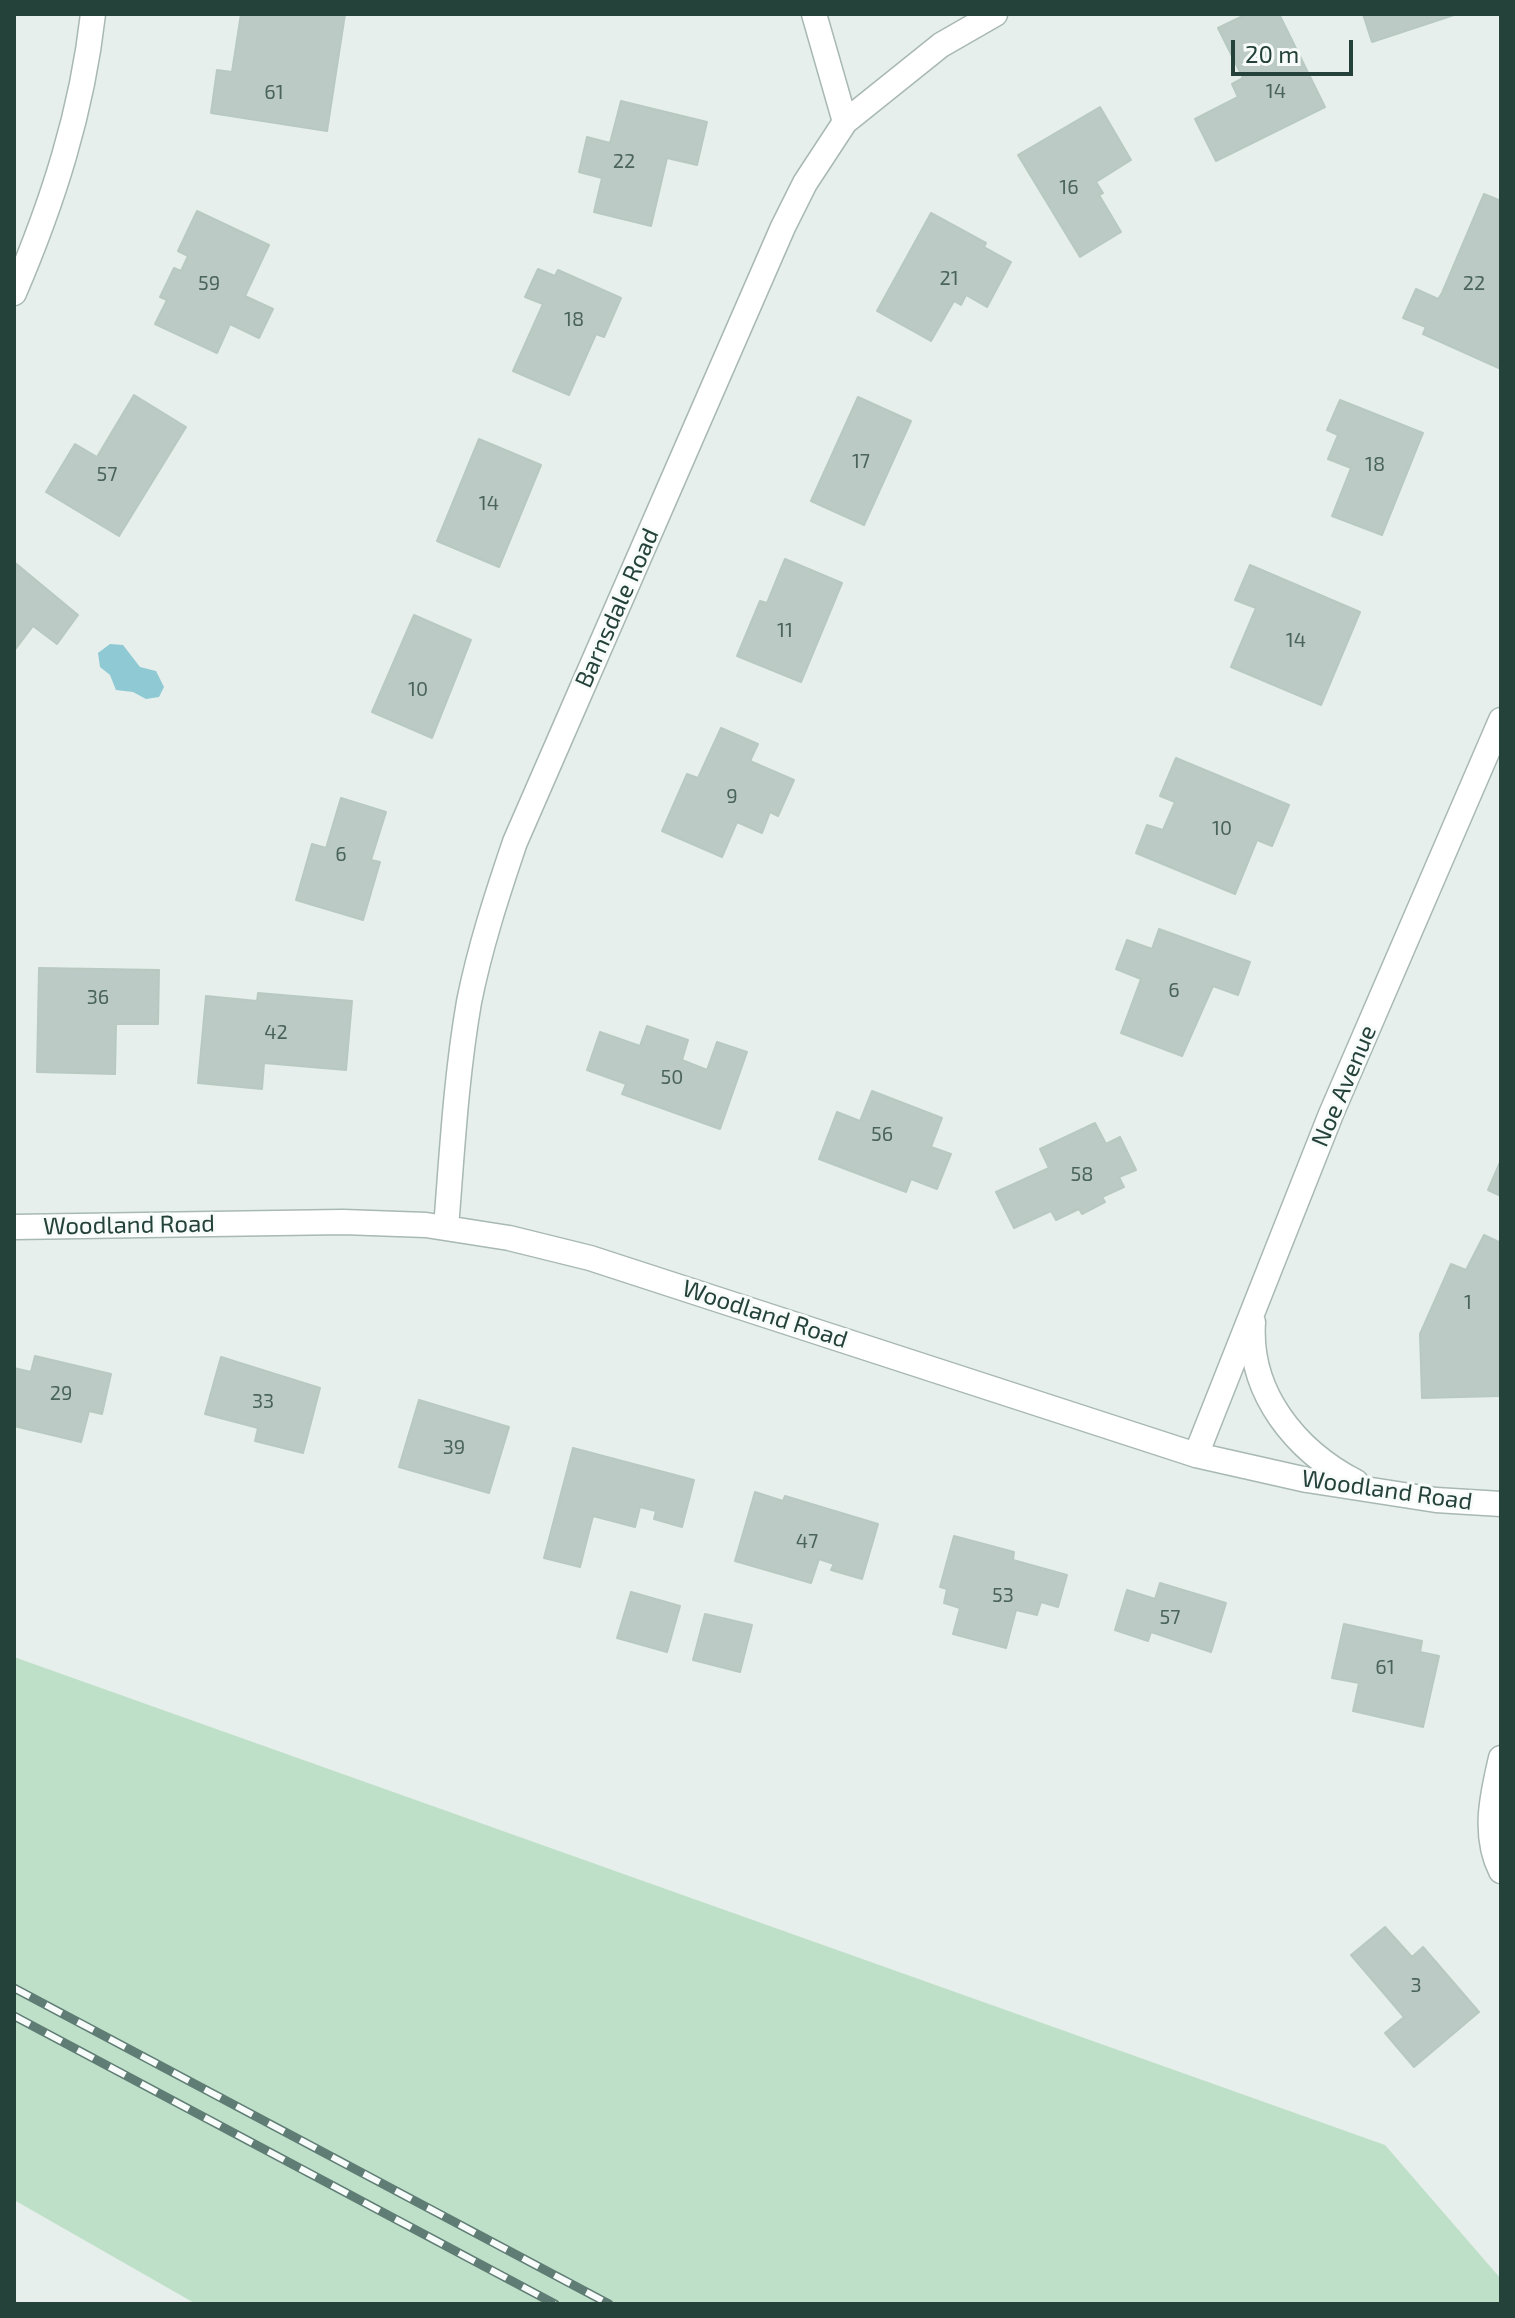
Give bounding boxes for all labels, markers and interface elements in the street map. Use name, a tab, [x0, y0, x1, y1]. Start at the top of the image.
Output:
scale bar	[1235, 24, 1357, 74]
text: 20 m	[1245, 39, 1299, 68]
house number: 14	[1266, 79, 1286, 103]
house number: 61	[264, 80, 284, 104]
house number: 22	[613, 149, 635, 173]
house number: 16	[1059, 175, 1079, 199]
house number: 21	[939, 266, 959, 290]
house number: 59	[198, 271, 220, 295]
house number: 22	[1463, 271, 1485, 295]
house number: 18	[564, 307, 584, 331]
house number: 17	[852, 449, 870, 473]
house number: 18	[1365, 452, 1385, 476]
house number: 57	[97, 462, 117, 486]
house number: 14	[479, 491, 499, 515]
street label: Barnsdale Road	[569, 524, 665, 692]
house number: 11	[777, 618, 793, 642]
house number: 14	[1286, 628, 1306, 652]
house number: 10	[408, 677, 428, 701]
house number: 9	[726, 784, 738, 808]
house number: 10	[1212, 816, 1232, 840]
house number: 6	[335, 842, 347, 866]
house number: 6	[1168, 978, 1180, 1002]
house number: 36	[87, 985, 109, 1009]
house number: 42	[264, 1020, 288, 1044]
street label: Noe Avenue	[1306, 1021, 1382, 1151]
house number: 50	[661, 1065, 683, 1089]
house number: 56	[871, 1122, 893, 1146]
house number: 58	[1071, 1162, 1093, 1186]
street label: Woodland Road	[43, 1209, 215, 1241]
street label: Woodland Road	[679, 1274, 851, 1354]
house number: 1	[1464, 1290, 1472, 1314]
house number: 29	[50, 1381, 72, 1405]
house number: 33	[252, 1389, 274, 1413]
house number: 39	[443, 1435, 465, 1459]
street label: Woodland Road	[1300, 1464, 1474, 1516]
house number: 47	[796, 1529, 818, 1553]
house number: 53	[992, 1583, 1014, 1607]
house number: 57	[1160, 1605, 1180, 1629]
house number: 61	[1375, 1655, 1395, 1679]
house number: 3	[1410, 1973, 1422, 1997]

